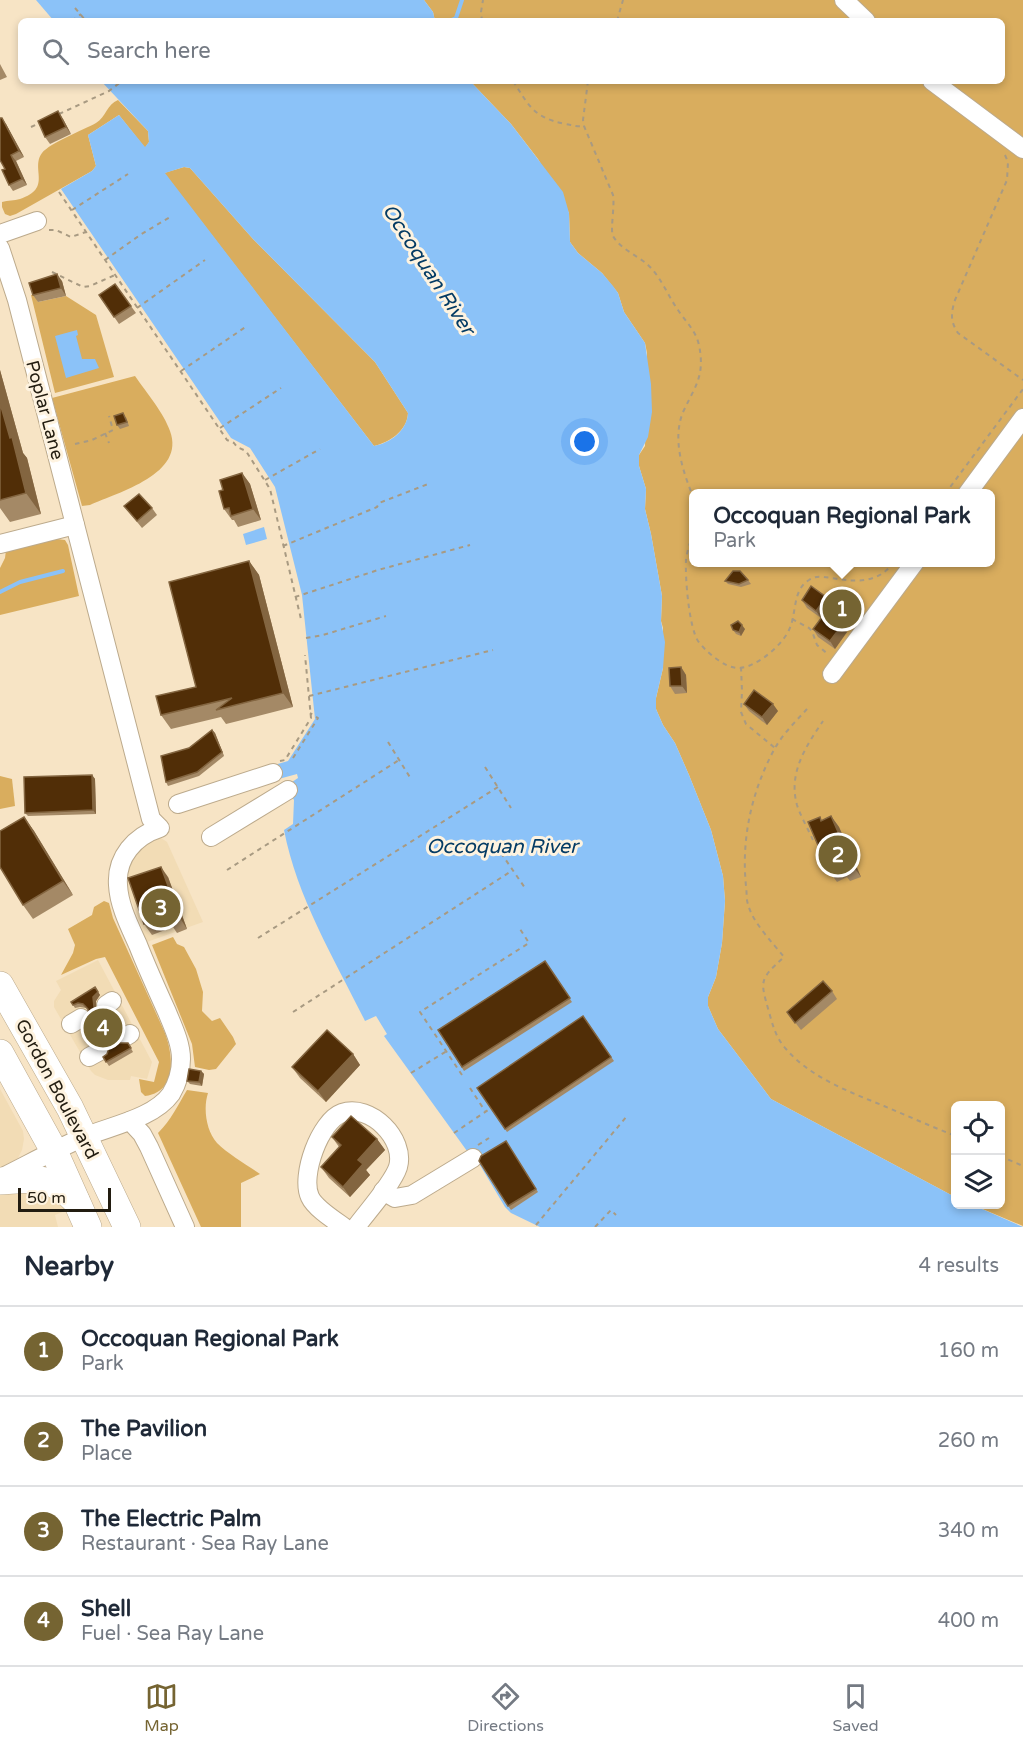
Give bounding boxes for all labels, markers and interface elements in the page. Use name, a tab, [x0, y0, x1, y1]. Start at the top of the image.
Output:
search box	[18, 18, 1005, 84]
icon: search	[39, 35, 72, 68]
text: Search here	[87, 38, 211, 64]
water label: Occoquan River	[377, 200, 481, 341]
street label: Poplar Lane	[21, 358, 69, 462]
your location	[570, 427, 599, 456]
popup	[689, 489, 995, 567]
text: Occoquan Regional Park	[713, 503, 971, 529]
text: Park	[713, 529, 756, 553]
pin: 1	[822, 586, 862, 632]
pin: 2	[818, 832, 858, 878]
water label: Occoquan River	[426, 835, 580, 859]
pin: 3	[142, 886, 180, 930]
pin: 4	[84, 1006, 122, 1050]
street label: Gordon Boulevard	[11, 1015, 103, 1163]
map controls	[951, 1101, 1005, 1209]
button: locate	[951, 1101, 1005, 1155]
button: layers	[951, 1155, 1005, 1209]
scale bar	[18, 1185, 111, 1212]
text: 50 m	[27, 1188, 66, 1208]
text: Nearby	[24, 1251, 114, 1282]
text: 4 results	[919, 1254, 999, 1278]
text: Occoquan Regional Park	[81, 1326, 339, 1352]
text: 1	[37, 1339, 50, 1363]
text: 160 m	[938, 1339, 999, 1363]
text: Park	[81, 1352, 124, 1376]
text: The Pavilion	[81, 1416, 207, 1442]
text: 2	[37, 1429, 50, 1453]
text: 260 m	[938, 1429, 999, 1453]
text: Place	[81, 1442, 132, 1466]
text: The Electric Palm	[81, 1506, 262, 1532]
text: 3	[37, 1519, 50, 1543]
text: 340 m	[938, 1519, 999, 1543]
text: Restaurant · Sea Ray Lane	[81, 1532, 329, 1556]
text: Shell	[81, 1596, 131, 1622]
text: 4	[37, 1609, 50, 1633]
text: 400 m	[938, 1609, 999, 1633]
text: Fuel · Sea Ray Lane	[81, 1622, 264, 1646]
tab: Map	[144, 1680, 179, 1736]
tab: Directions	[467, 1680, 544, 1736]
tab: Saved	[832, 1680, 879, 1736]

